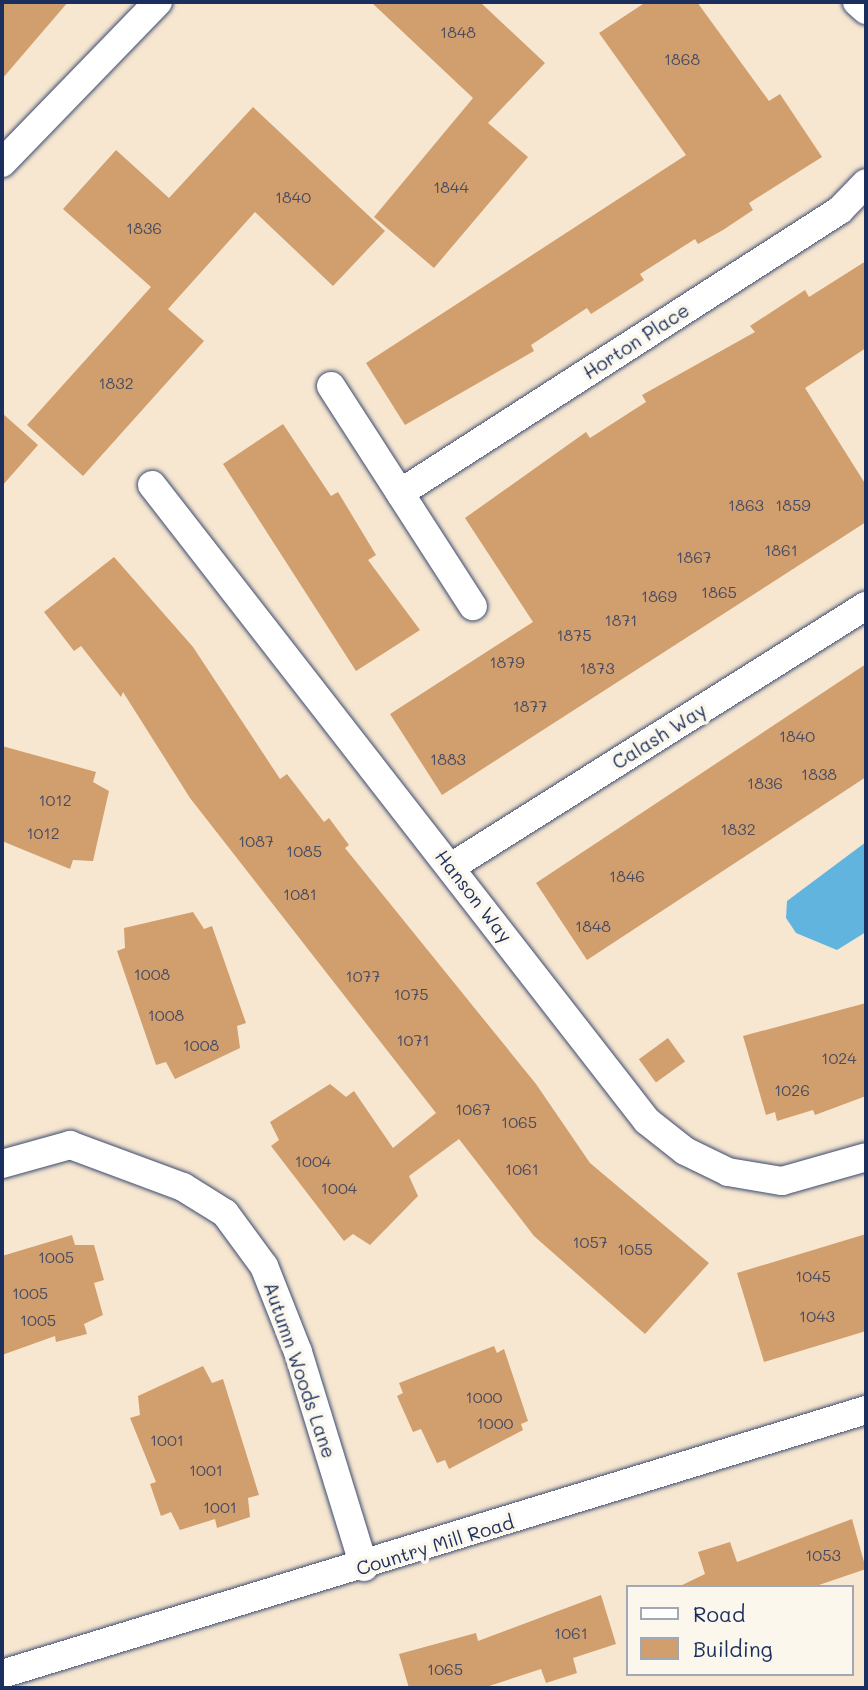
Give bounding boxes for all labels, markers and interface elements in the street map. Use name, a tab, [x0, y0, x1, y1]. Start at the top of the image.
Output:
house number: 1848	[440, 22, 476, 42]
house number: 1868	[664, 49, 700, 69]
house number: 1844	[433, 177, 469, 197]
house number: 1840	[275, 187, 311, 207]
house number: 1836	[126, 218, 162, 238]
street label: Horton Place	[579, 298, 693, 384]
house number: 1832	[98, 373, 134, 393]
house number: 1863	[728, 495, 764, 515]
house number: 1859	[775, 495, 811, 515]
house number: 1861	[764, 540, 798, 560]
house number: 1867	[676, 547, 712, 567]
house number: 1865	[701, 582, 737, 602]
house number: 1869	[641, 586, 677, 606]
house number: 1871	[605, 610, 637, 630]
house number: 1875	[556, 625, 592, 645]
house number: 1879	[489, 652, 525, 672]
house number: 1873	[579, 658, 615, 678]
house number: 1877	[513, 696, 547, 716]
street label: Calash Way	[608, 698, 710, 774]
house number: 1840	[779, 726, 815, 746]
house number: 1883	[430, 749, 466, 769]
house number: 1838	[801, 764, 837, 784]
house number: 1836	[747, 773, 783, 793]
house number: 1012	[38, 790, 72, 810]
house number: 1832	[720, 819, 756, 839]
house number: 1012	[26, 823, 60, 843]
house number: 1087	[238, 831, 274, 851]
house number: 1085	[286, 841, 322, 861]
street label: Hanson Way	[431, 845, 517, 947]
house number: 1846	[609, 866, 645, 886]
house number: 1081	[283, 884, 317, 904]
house number: 1848	[575, 916, 611, 936]
house number: 1008	[134, 964, 170, 984]
house number: 1077	[346, 966, 380, 986]
house number: 1075	[393, 984, 429, 1004]
house number: 1008	[148, 1005, 184, 1025]
house number: 1071	[396, 1030, 430, 1050]
house number: 1008	[183, 1035, 219, 1055]
house number: 1024	[821, 1048, 857, 1068]
house number: 1026	[774, 1080, 810, 1100]
house number: 1067	[455, 1099, 491, 1119]
house number: 1065	[501, 1112, 537, 1132]
house number: 1004	[295, 1151, 331, 1171]
house number: 1061	[505, 1159, 539, 1179]
house number: 1004	[321, 1178, 357, 1198]
house number: 1057	[572, 1232, 608, 1252]
house number: 1055	[617, 1239, 653, 1259]
house number: 1005	[38, 1247, 74, 1267]
house number: 1045	[795, 1266, 831, 1286]
street label: Autumn Woods Lane	[259, 1279, 341, 1461]
house number: 1005	[12, 1283, 48, 1303]
house number: 1043	[799, 1306, 835, 1326]
house number: 1005	[20, 1310, 56, 1330]
house number: 1000	[466, 1387, 502, 1407]
house number: 1000	[477, 1413, 513, 1433]
house number: 1001	[150, 1430, 184, 1450]
house number: 1001	[189, 1460, 223, 1480]
house number: 1001	[203, 1497, 237, 1517]
street label: Country Mill Road	[353, 1510, 517, 1580]
house number: 1053	[805, 1545, 841, 1565]
legend	[626, 1585, 854, 1676]
text: Road	[693, 1600, 745, 1627]
house number: 1061	[554, 1623, 588, 1643]
text: Building	[693, 1635, 773, 1662]
house number: 1065	[427, 1659, 463, 1679]

